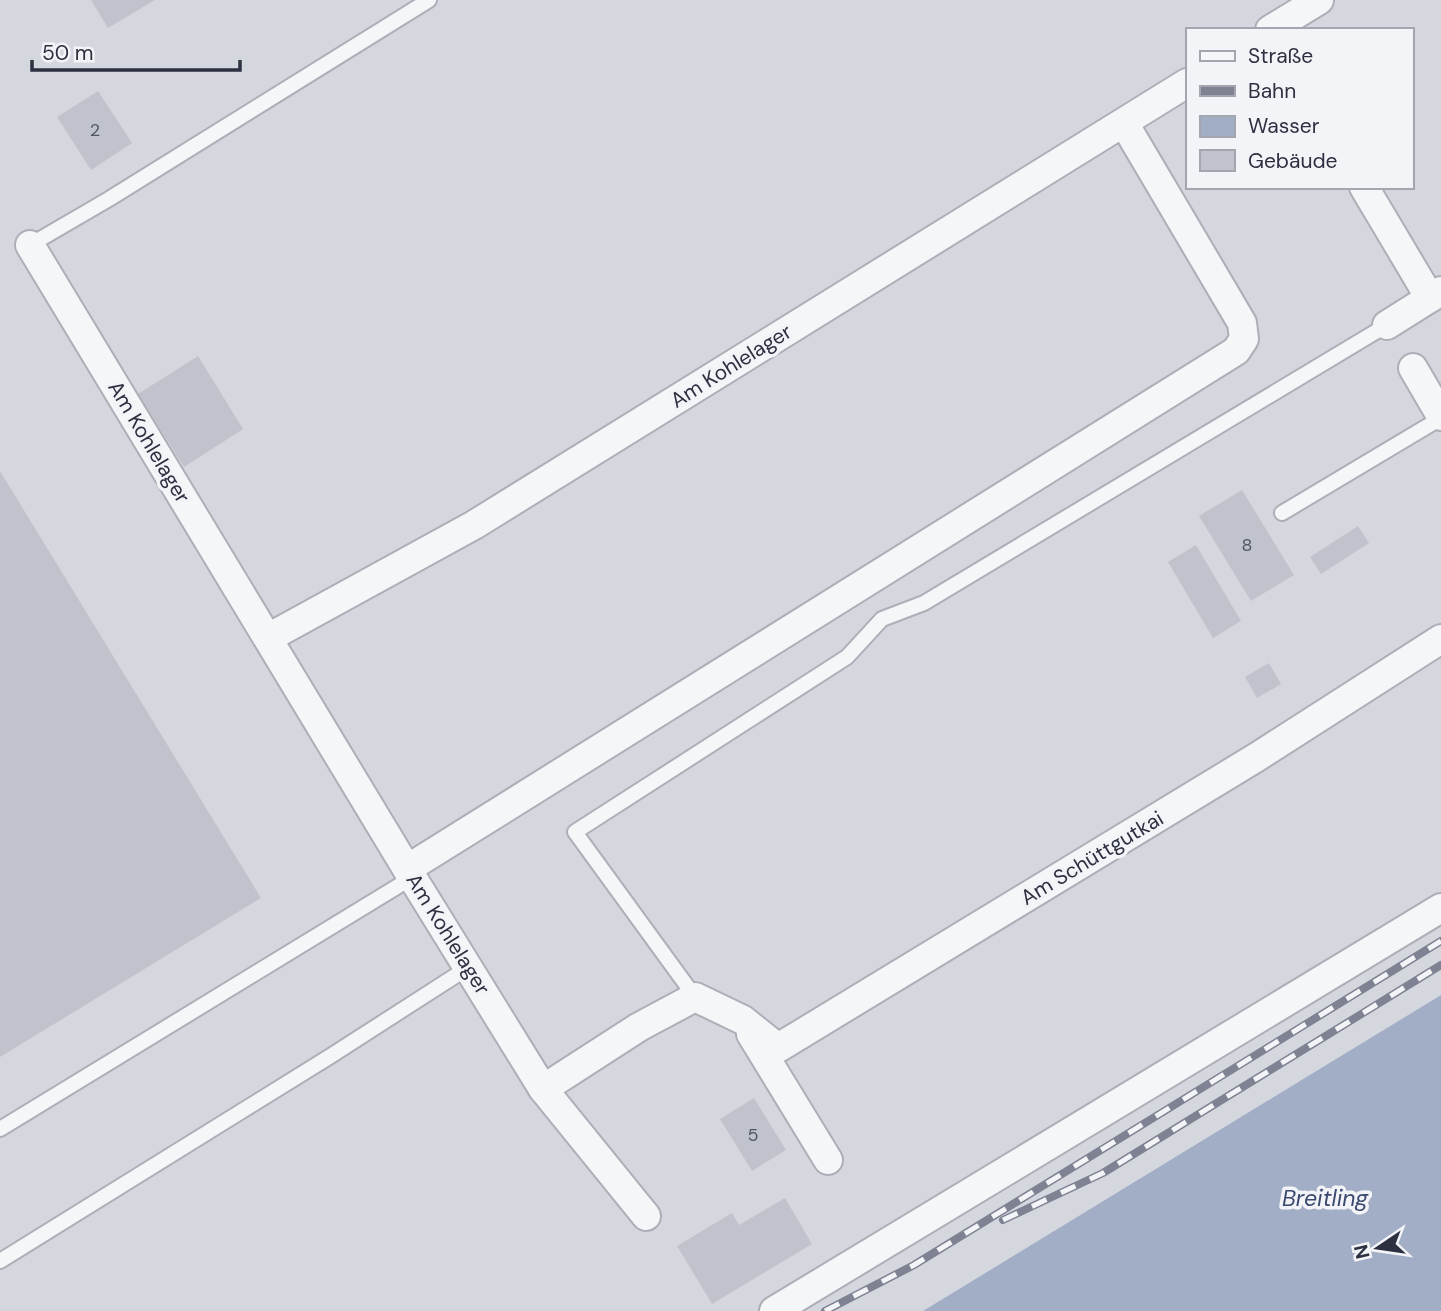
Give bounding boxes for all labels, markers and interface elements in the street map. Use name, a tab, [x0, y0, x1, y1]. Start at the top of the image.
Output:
scale bar	[32, 28, 240, 72]
legend	[1186, 28, 1413, 189]
text: 50 m	[42, 39, 93, 67]
text: Straße	[1248, 42, 1313, 70]
text: Bahn	[1248, 77, 1296, 105]
text: Wasser	[1248, 112, 1320, 140]
house number: 2	[90, 118, 100, 142]
text: Gebäude	[1248, 147, 1338, 175]
street label: Am Kohlelager	[665, 317, 797, 414]
street label: Am Kohlelager	[101, 376, 197, 509]
house number: 8	[1242, 533, 1252, 557]
street label: Am Schüttgutkai	[1015, 804, 1169, 912]
street label: Am Kohlelager	[400, 868, 497, 1000]
house number: 5	[748, 1123, 758, 1147]
water label: Breitling	[1282, 1183, 1369, 1213]
north arrow	[1343, 1213, 1413, 1283]
text: N	[1348, 1242, 1376, 1261]

